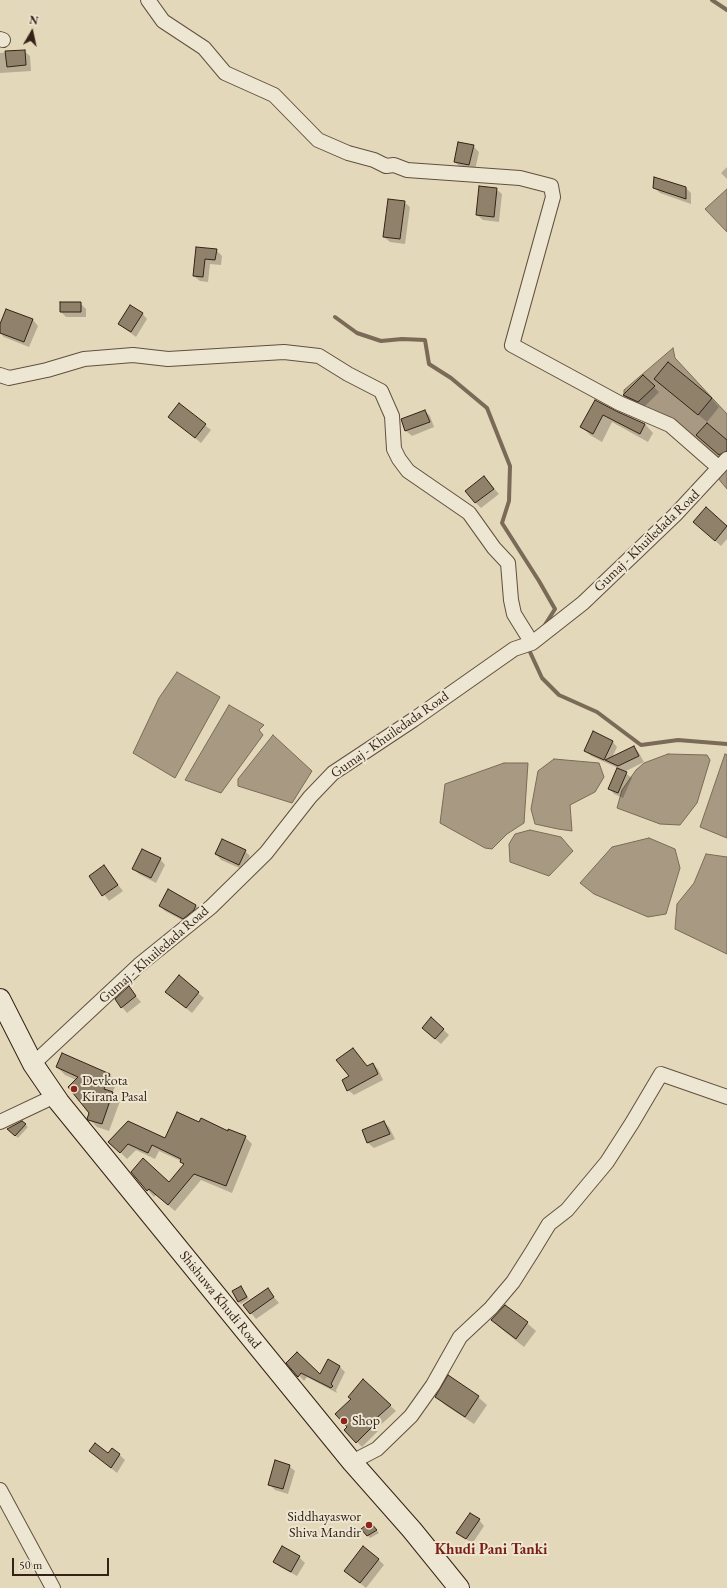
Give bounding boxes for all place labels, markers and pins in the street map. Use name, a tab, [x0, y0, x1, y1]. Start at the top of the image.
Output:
place label: Devkota Kirana Pasal	[82, 1073, 147, 1106]
marker: Devkota Kirana Pasal	[69, 1084, 79, 1094]
place label: Shop	[352, 1413, 380, 1429]
marker: Shop	[339, 1416, 349, 1426]
place label: Siddhayaswor Shiva Mandir	[287, 1509, 361, 1542]
marker: Siddhayaswor Shiva Mandir	[364, 1520, 374, 1530]

